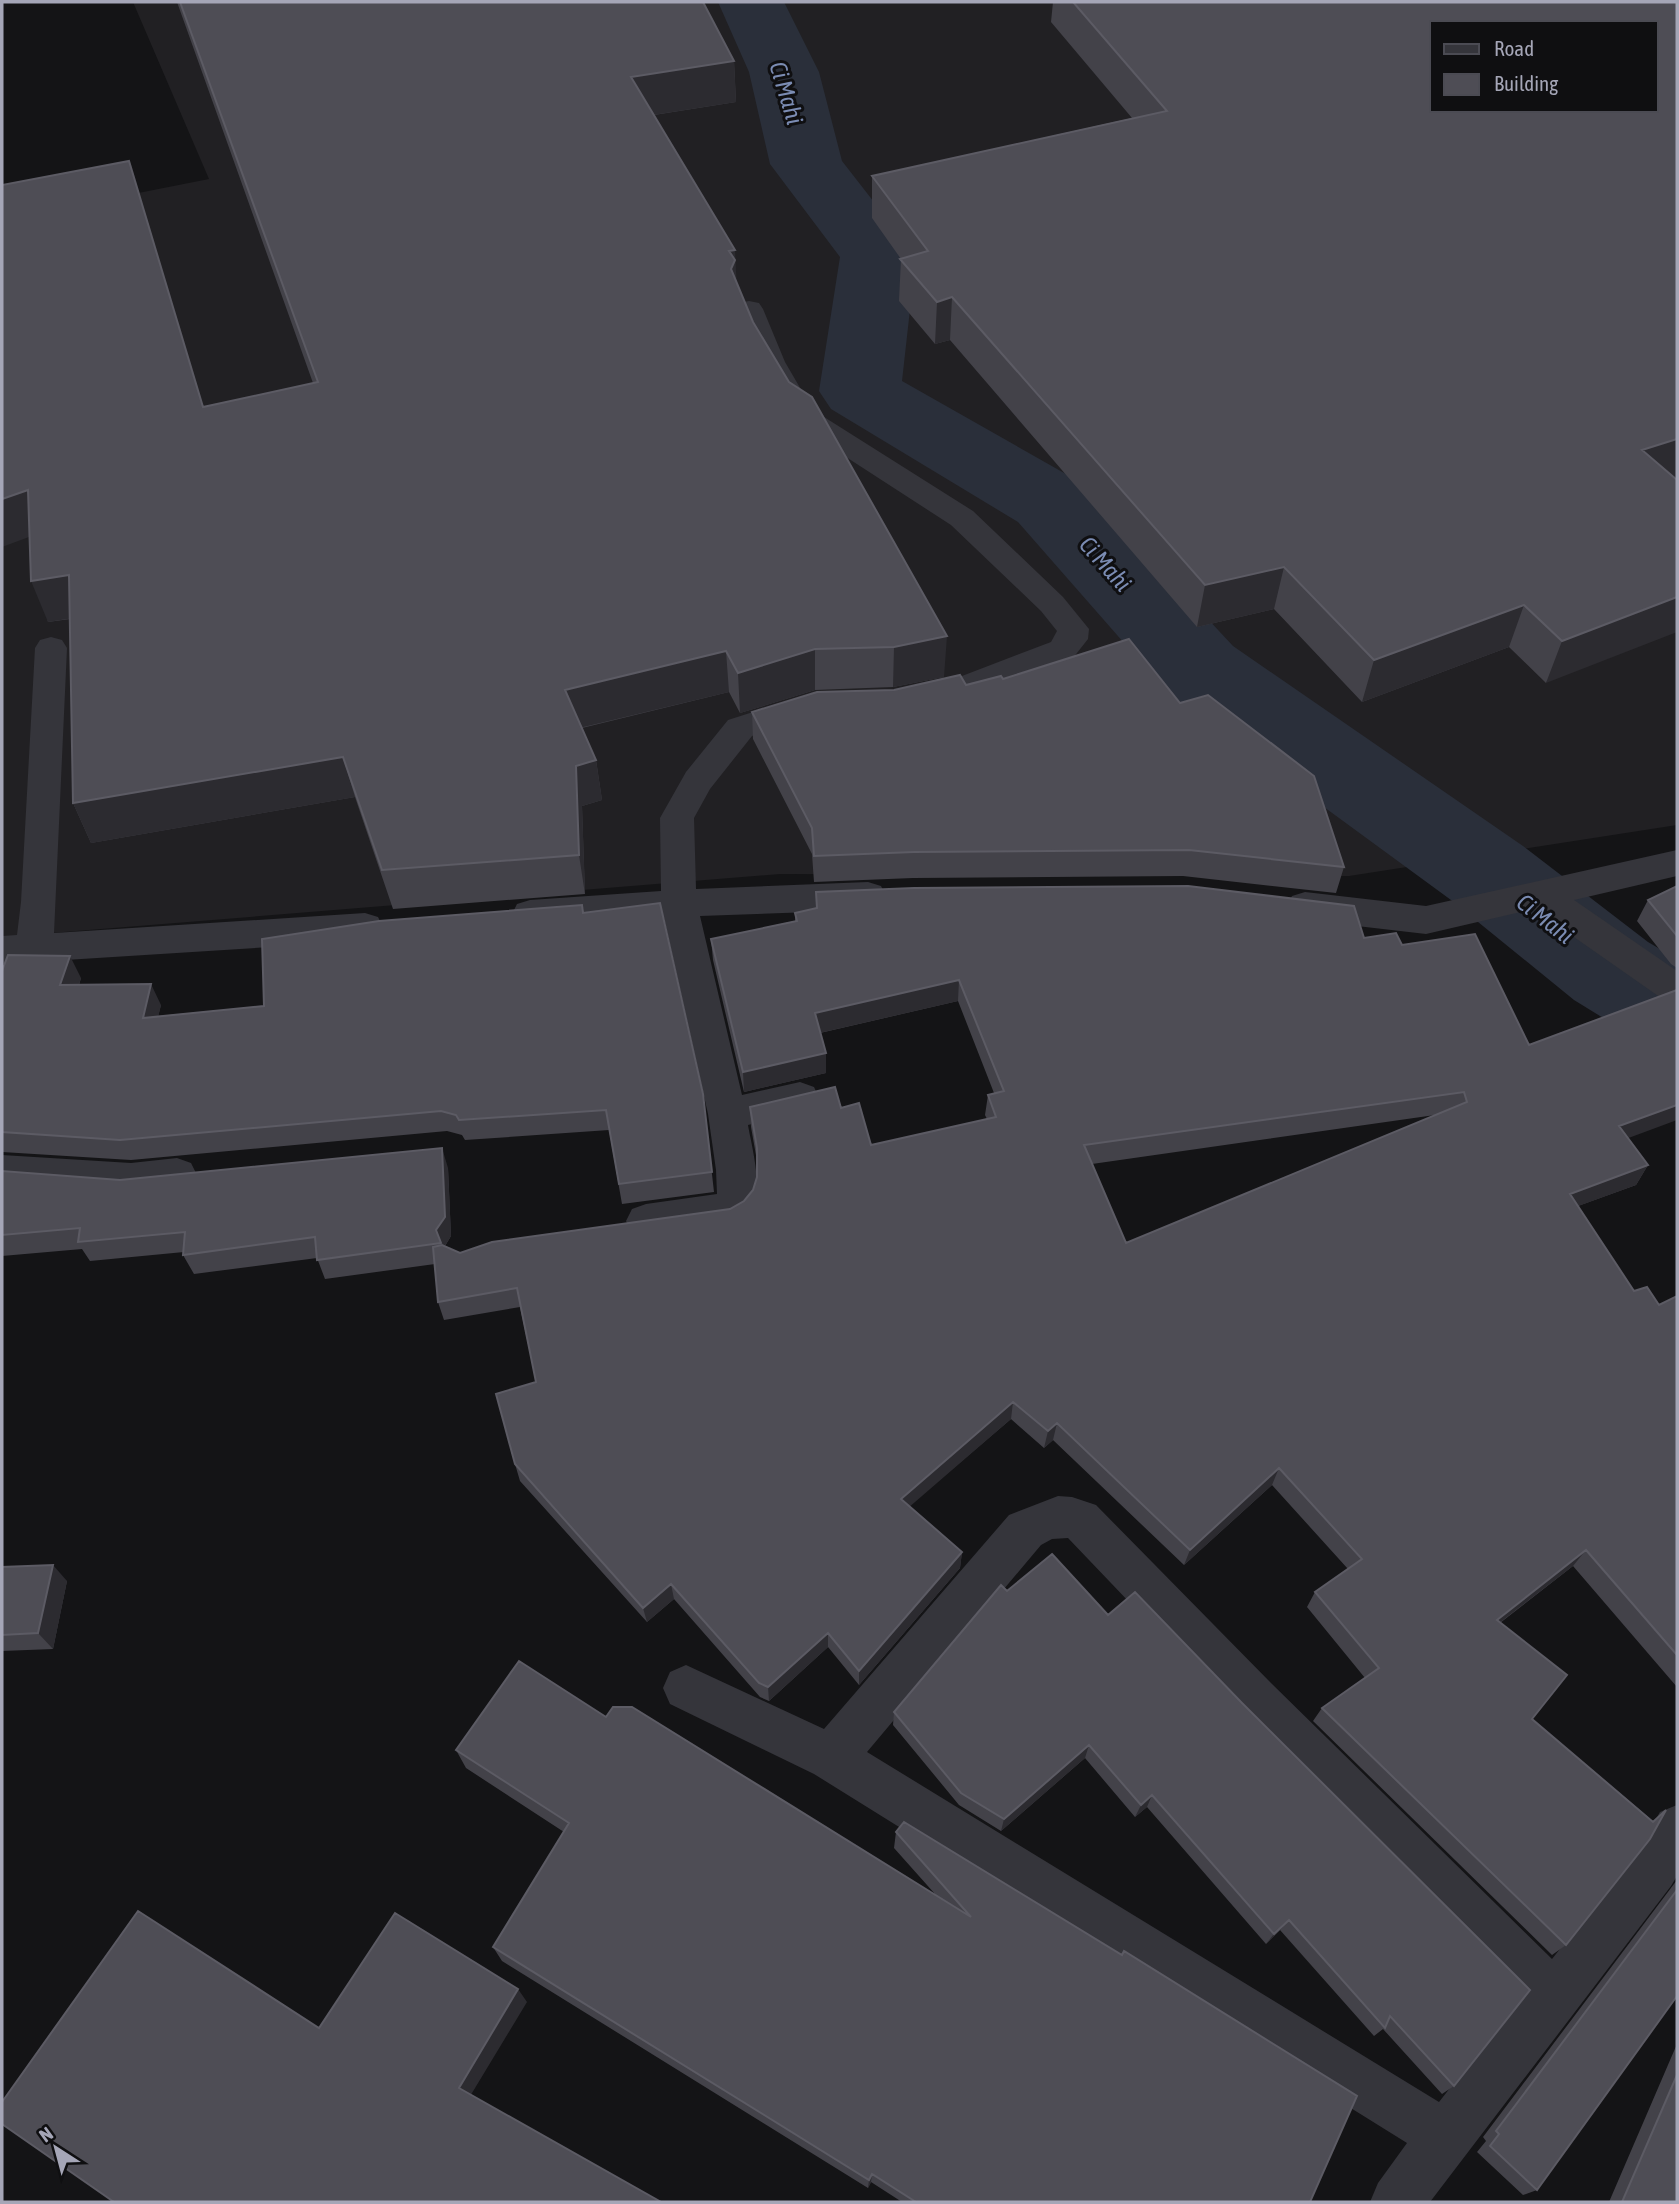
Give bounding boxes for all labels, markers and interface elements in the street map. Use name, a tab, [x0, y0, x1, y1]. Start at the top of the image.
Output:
legend	[1430, 21, 1658, 112]
text: Road	[1494, 36, 1534, 60]
water label: Ci Mahi	[764, 58, 809, 127]
text: Building	[1494, 71, 1558, 95]
water label: Ci Mahi	[1074, 531, 1137, 596]
water label: Ci Mahi	[1512, 888, 1579, 949]
north arrow	[21, 2113, 91, 2183]
text: N	[35, 2122, 57, 2146]

